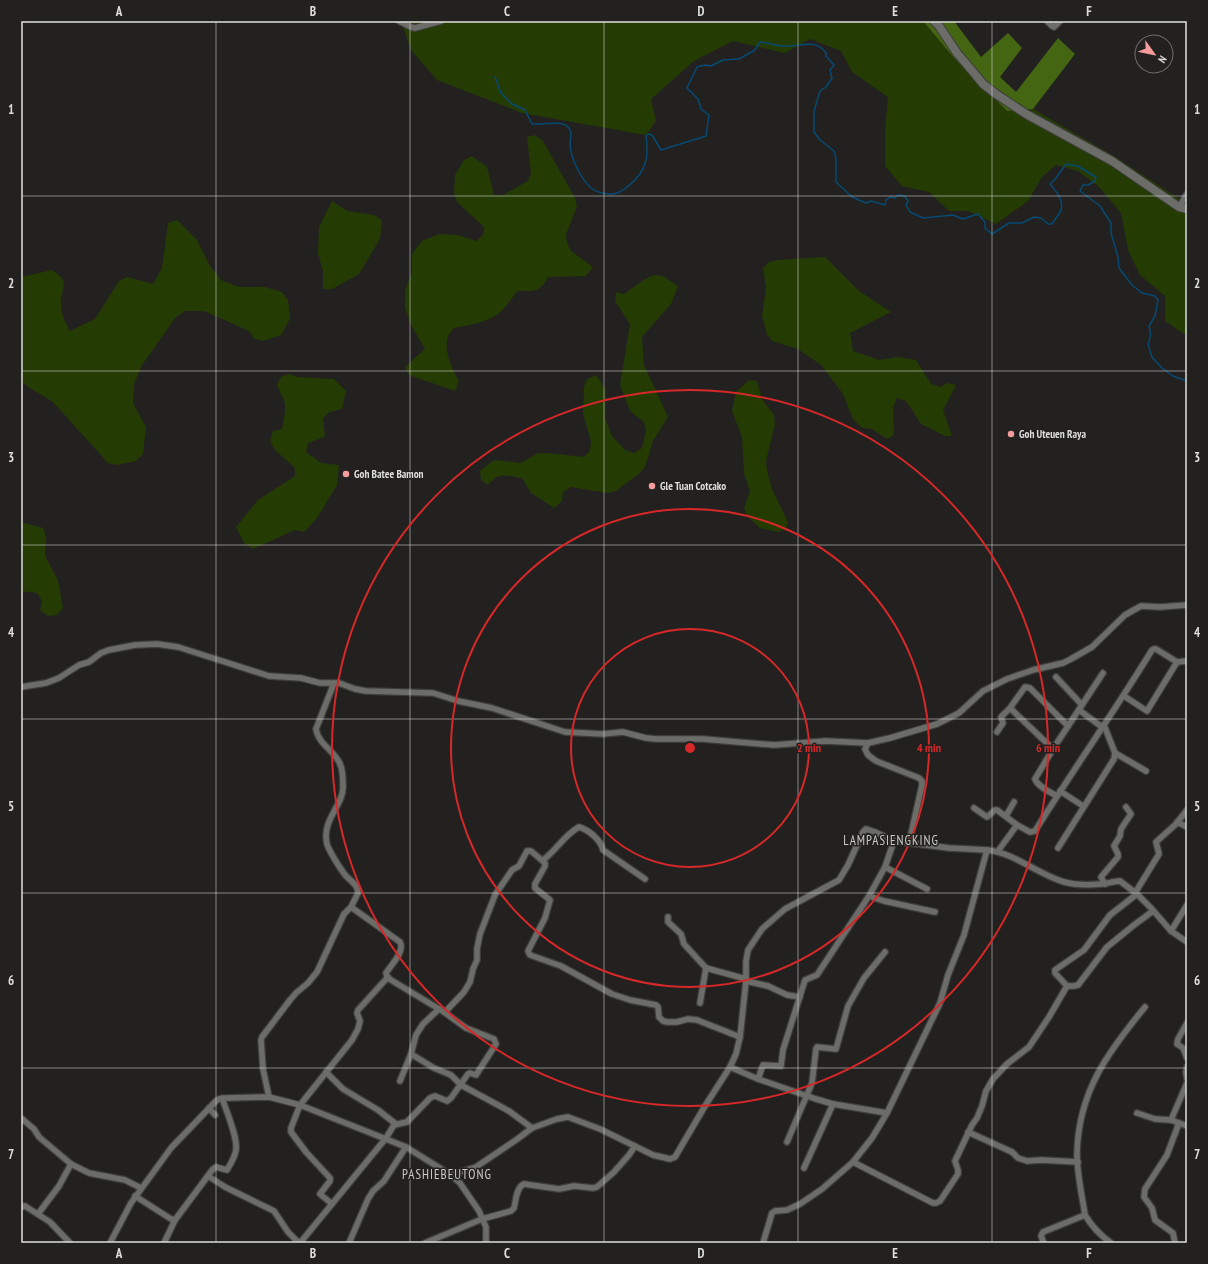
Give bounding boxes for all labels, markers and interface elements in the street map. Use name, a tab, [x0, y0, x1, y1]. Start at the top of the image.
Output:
text: A	[115, 3, 123, 20]
text: B	[310, 3, 316, 20]
text: C	[504, 3, 510, 20]
text: D	[698, 3, 705, 20]
text: E	[892, 3, 898, 20]
text: F	[1086, 3, 1092, 20]
north arrow	[1134, 34, 1174, 74]
text: N	[1155, 53, 1170, 66]
text: 1	[8, 101, 14, 118]
text: 1	[1194, 101, 1200, 118]
text: 2	[8, 275, 14, 292]
text: 2	[1194, 275, 1200, 292]
place label: Goh Uteuen Raya	[1019, 427, 1086, 441]
marker: Goh Uteuen Raya	[1006, 429, 1016, 439]
text: 3	[8, 449, 14, 466]
text: 3	[1194, 449, 1200, 466]
place label: Goh Batee Bamon	[354, 467, 424, 481]
marker: Goh Batee Bamon	[341, 469, 351, 479]
place label: Gle Tuan Cotcako	[660, 479, 726, 493]
marker: Gle Tuan Cotcako	[647, 481, 657, 491]
text: 4	[8, 624, 15, 641]
text: 4	[1194, 624, 1201, 641]
text: 2 min	[797, 740, 821, 755]
text: 4 min	[917, 740, 941, 755]
text: 6 min	[1036, 740, 1060, 755]
centre of rings	[683, 741, 697, 755]
text: 5	[8, 798, 14, 815]
text: 5	[1194, 798, 1200, 815]
district label: LAMPASIENGKING	[843, 832, 939, 849]
text: 6	[8, 972, 14, 989]
text: 6	[1194, 972, 1200, 989]
text: 7	[8, 1146, 14, 1163]
text: 7	[1194, 1146, 1200, 1163]
district label: PASHIEBEUTONG	[402, 1166, 492, 1183]
text: A	[115, 1245, 123, 1262]
text: B	[310, 1245, 316, 1262]
text: C	[504, 1245, 510, 1262]
text: D	[698, 1245, 705, 1262]
text: E	[892, 1245, 898, 1262]
text: F	[1086, 1245, 1092, 1262]

